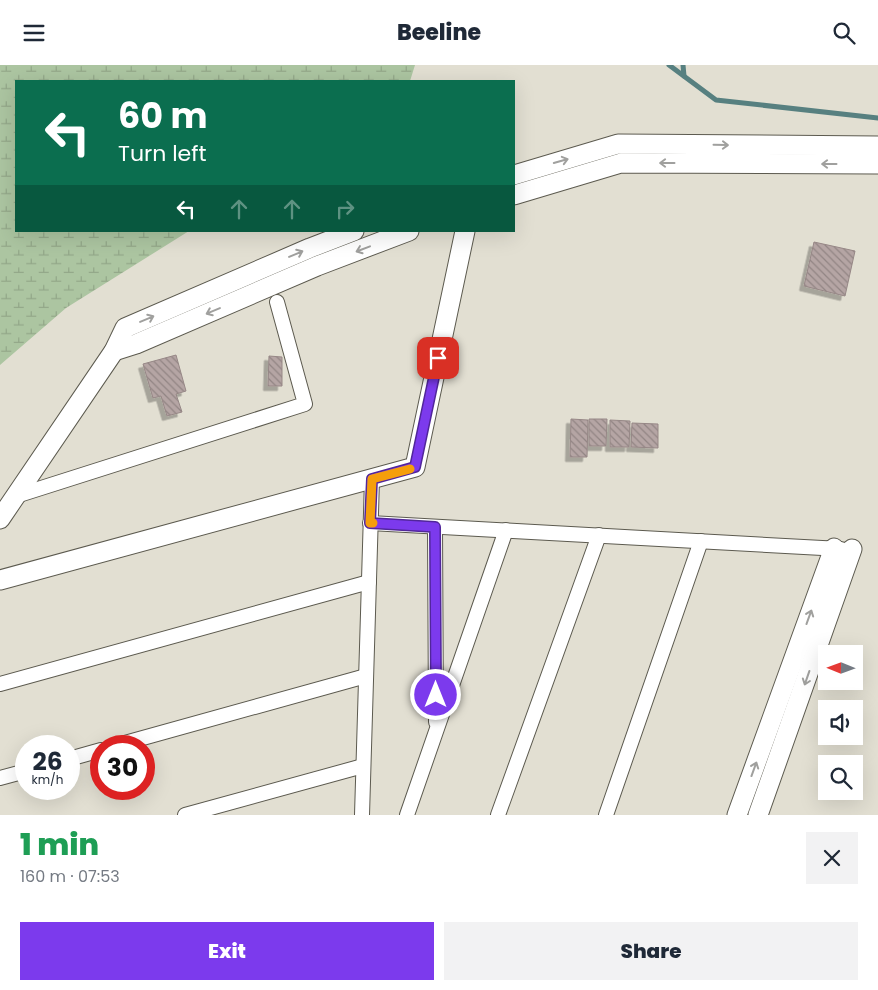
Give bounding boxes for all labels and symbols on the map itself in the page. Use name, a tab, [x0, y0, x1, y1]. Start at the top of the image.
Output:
one-way arrow	[712, 140, 728, 150]
one-way arrow	[552, 155, 568, 165]
one-way arrow	[659, 158, 676, 168]
one-way arrow	[822, 159, 838, 169]
one-way arrow	[356, 245, 371, 254]
one-way arrow	[288, 249, 303, 259]
one-way arrow	[206, 306, 221, 316]
one-way arrow	[139, 313, 154, 323]
pin	[417, 337, 459, 379]
one-way arrow	[805, 609, 814, 625]
north arrow	[818, 645, 862, 690]
position arrow	[409, 668, 461, 720]
one-way arrow	[802, 669, 811, 685]
speed limit sign: 30	[90, 735, 155, 800]
one-way arrow	[750, 762, 759, 777]

